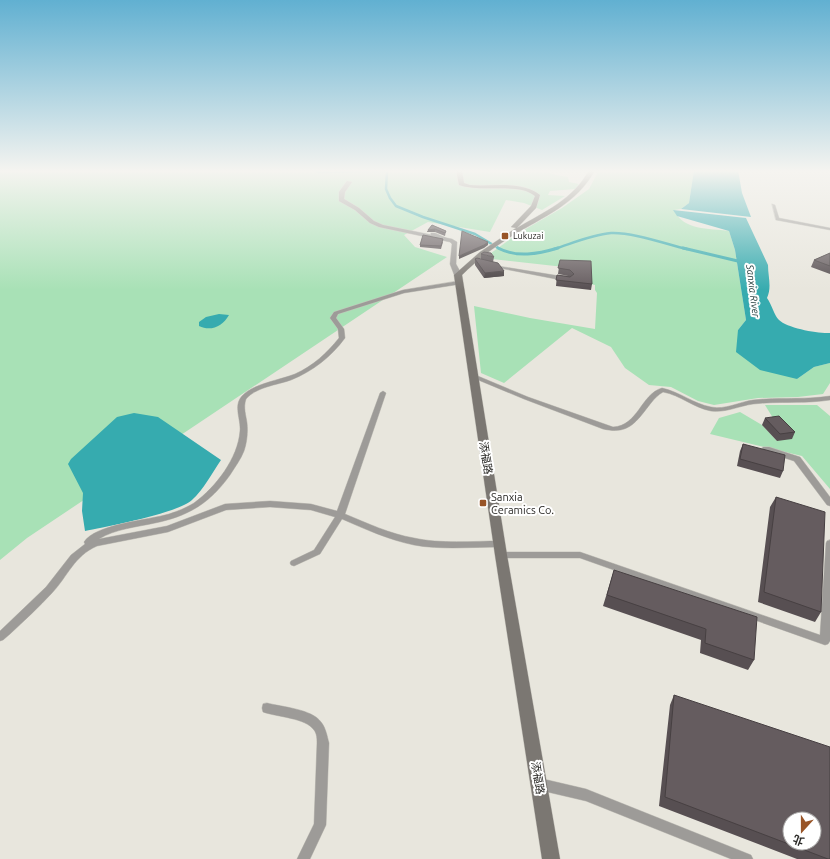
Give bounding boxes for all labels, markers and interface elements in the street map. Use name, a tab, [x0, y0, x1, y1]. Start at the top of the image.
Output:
marker: Lukuzai	[500, 231, 510, 241]
place label: Lukuzai	[513, 231, 543, 241]
water label: Sanxia River	[744, 263, 762, 319]
street label: 添福路	[477, 441, 495, 475]
place label: Sanxia Ceramics Co.	[491, 491, 554, 516]
marker: Sanxia Ceramics Co.	[478, 498, 488, 508]
street label: 添福路	[529, 761, 547, 795]
north arrow	[782, 811, 822, 851]
text: 北	[791, 833, 806, 848]

